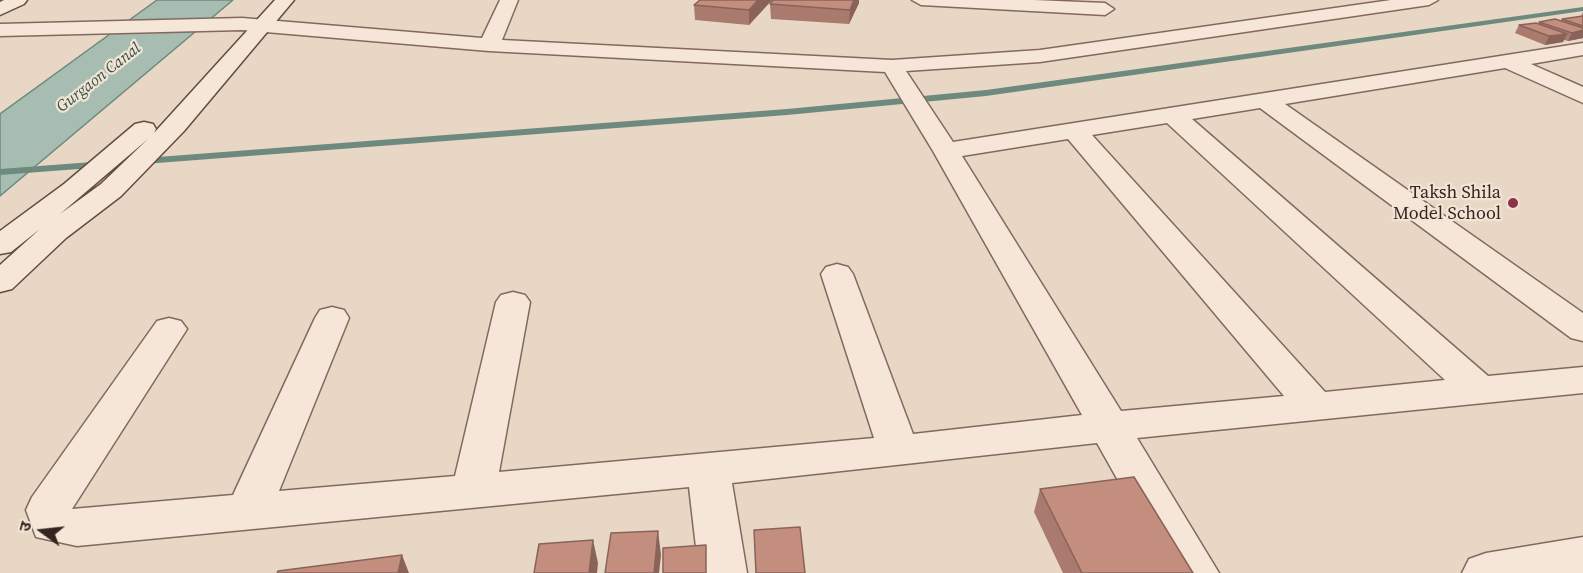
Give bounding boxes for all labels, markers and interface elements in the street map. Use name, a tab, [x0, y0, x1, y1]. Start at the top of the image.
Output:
water label: Gurgaon Canal	[53, 39, 145, 117]
place label: Taksh Shila Model School	[1393, 182, 1501, 224]
marker: Taksh Shila Model School	[1506, 196, 1520, 210]
north arrow	[12, 501, 72, 561]
text: उ	[13, 519, 36, 534]

